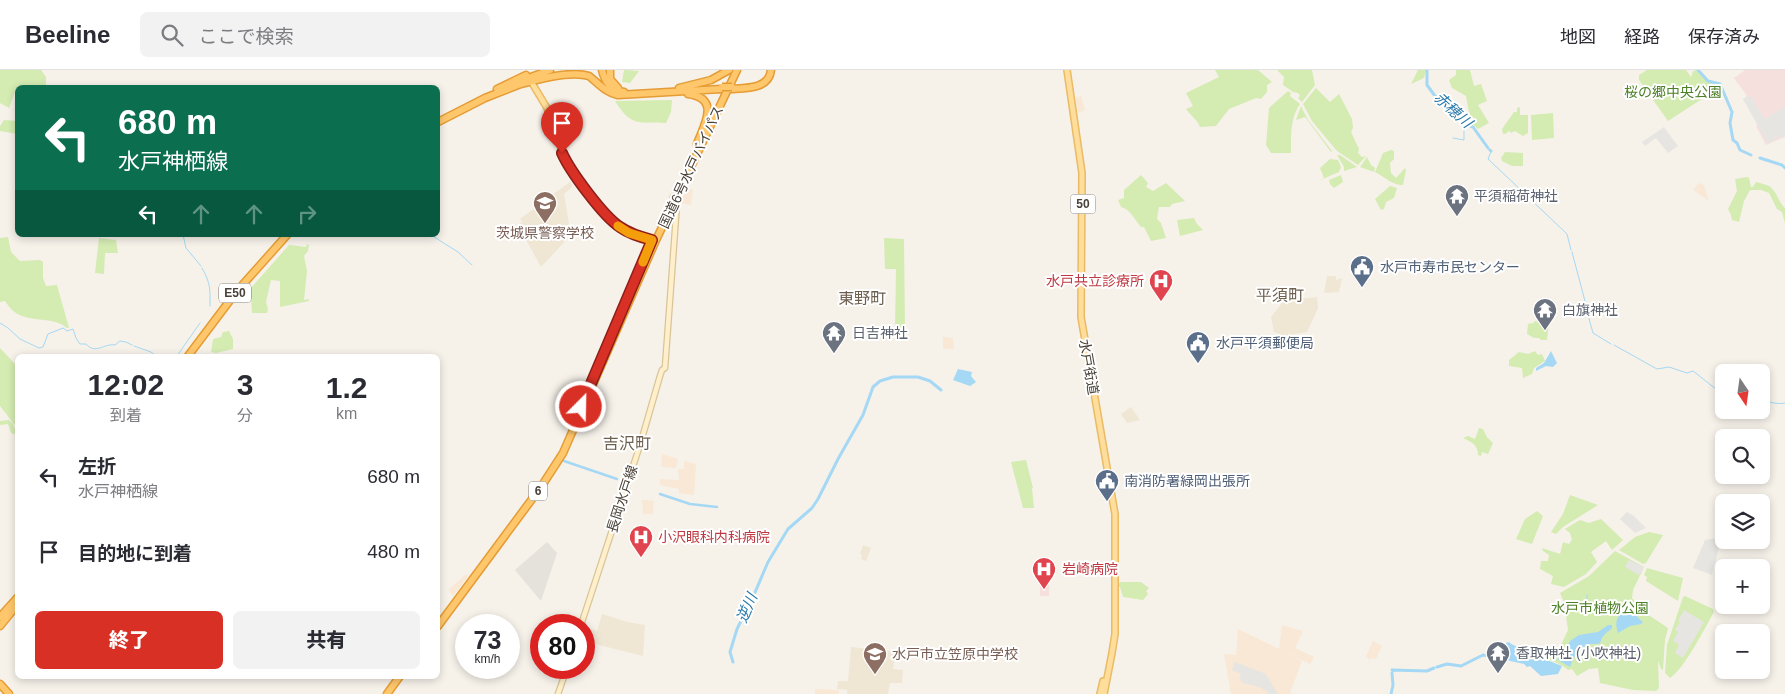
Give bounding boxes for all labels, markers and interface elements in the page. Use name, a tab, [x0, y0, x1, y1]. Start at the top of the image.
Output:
search box	[140, 12, 490, 57]
text: Beeline	[25, 21, 110, 48]
icon: search	[158, 21, 186, 49]
text: ここで検索	[198, 26, 293, 47]
text: 地図	[1560, 27, 1596, 47]
text: 経路	[1624, 27, 1660, 47]
text: 保存済み	[1688, 27, 1760, 47]
park label: 桜の郷中央公園	[1624, 84, 1722, 100]
water label: 赤穂川	[1431, 88, 1477, 132]
text: 680 m	[118, 102, 217, 141]
pin	[541, 102, 583, 153]
street label: 国道6号水戸バイパス	[656, 103, 726, 231]
icon: left	[35, 105, 100, 170]
icon: arrive	[548, 109, 576, 137]
text: 水戸神栖線	[118, 149, 228, 174]
temple icon: 平須稲荷神社	[1444, 183, 1470, 217]
place label: 平須稲荷神社	[1474, 188, 1558, 204]
school or university icon: 茨城県警察学校	[532, 190, 558, 224]
road number: 50	[1070, 195, 1096, 214]
icon: left	[134, 200, 162, 228]
icon: ahead	[187, 200, 215, 228]
icon: ahead	[240, 200, 268, 228]
icon: right	[293, 200, 321, 228]
place label: 茨城県警察学校	[496, 225, 594, 241]
public building icon: 水戸市寿市民センター	[1349, 254, 1375, 288]
place label: 水戸市寿市民センター	[1380, 259, 1520, 275]
hospital icon: 水戸共立診療所	[1148, 268, 1174, 302]
place label: 水戸共立診療所	[1046, 273, 1144, 289]
road number: E50	[219, 284, 251, 302]
district label: 平須町	[1256, 287, 1304, 304]
district label: 東野町	[838, 290, 886, 307]
temple icon: 白旗神社	[1532, 297, 1558, 331]
place label: 白旗神社	[1562, 302, 1618, 318]
temple icon: 日吉神社	[821, 320, 847, 354]
place label: 日吉神社	[852, 325, 908, 341]
public building icon: 水戸平須郵便局	[1185, 330, 1211, 364]
place label: 水戸平須郵便局	[1216, 335, 1314, 351]
street label: 水戸街道	[1076, 338, 1102, 396]
north arrow	[1715, 364, 1770, 419]
map controls	[1715, 364, 1770, 679]
text: 12:02	[87, 368, 164, 401]
text: 3	[237, 368, 253, 401]
text: 1.2	[326, 371, 368, 404]
position arrow	[554, 380, 606, 432]
text: km	[336, 405, 357, 422]
text: 到着	[110, 407, 142, 424]
text: 分	[237, 407, 253, 424]
button: search	[1715, 429, 1770, 484]
district label: 吉沢町	[603, 435, 651, 452]
text: 左折	[78, 456, 116, 477]
icon: left	[35, 463, 63, 491]
street label: 長岡水戸線	[604, 463, 640, 535]
text: 680 m	[367, 466, 420, 487]
public building icon: 南消防署緑岡出張所	[1094, 468, 1120, 502]
place label: 南消防署緑岡出張所	[1124, 473, 1250, 489]
road number: 6	[529, 482, 547, 501]
text: 水戸神栖線	[78, 483, 158, 500]
button: layers	[1715, 494, 1770, 549]
hospital icon: 小沢眼科内科病院	[628, 524, 654, 558]
place label: 小沢眼科内科病院	[658, 529, 770, 545]
icon: arrive	[35, 538, 63, 566]
text: 480 m	[367, 541, 420, 562]
text: 目的地に到着	[78, 543, 192, 564]
hospital icon: 岩崎病院	[1031, 556, 1057, 590]
button: +	[1715, 559, 1770, 614]
place label: 岩崎病院	[1062, 561, 1118, 577]
water label: 逆川	[733, 589, 761, 625]
park label: 水戸市植物公園	[1551, 600, 1649, 616]
button: 終了	[35, 611, 223, 669]
button: 共有	[233, 611, 420, 669]
speed limit sign: 80	[530, 614, 595, 679]
button: −	[1715, 624, 1770, 679]
text: 73	[474, 626, 501, 654]
temple icon: 香取神社 (小吹神社)	[1485, 640, 1511, 674]
school or university icon: 水戸市立笠原中学校	[862, 641, 888, 675]
place label: 香取神社 (小吹神社)	[1516, 645, 1641, 661]
place label: 水戸市立笠原中学校	[892, 646, 1018, 662]
text: km/h	[474, 652, 501, 666]

